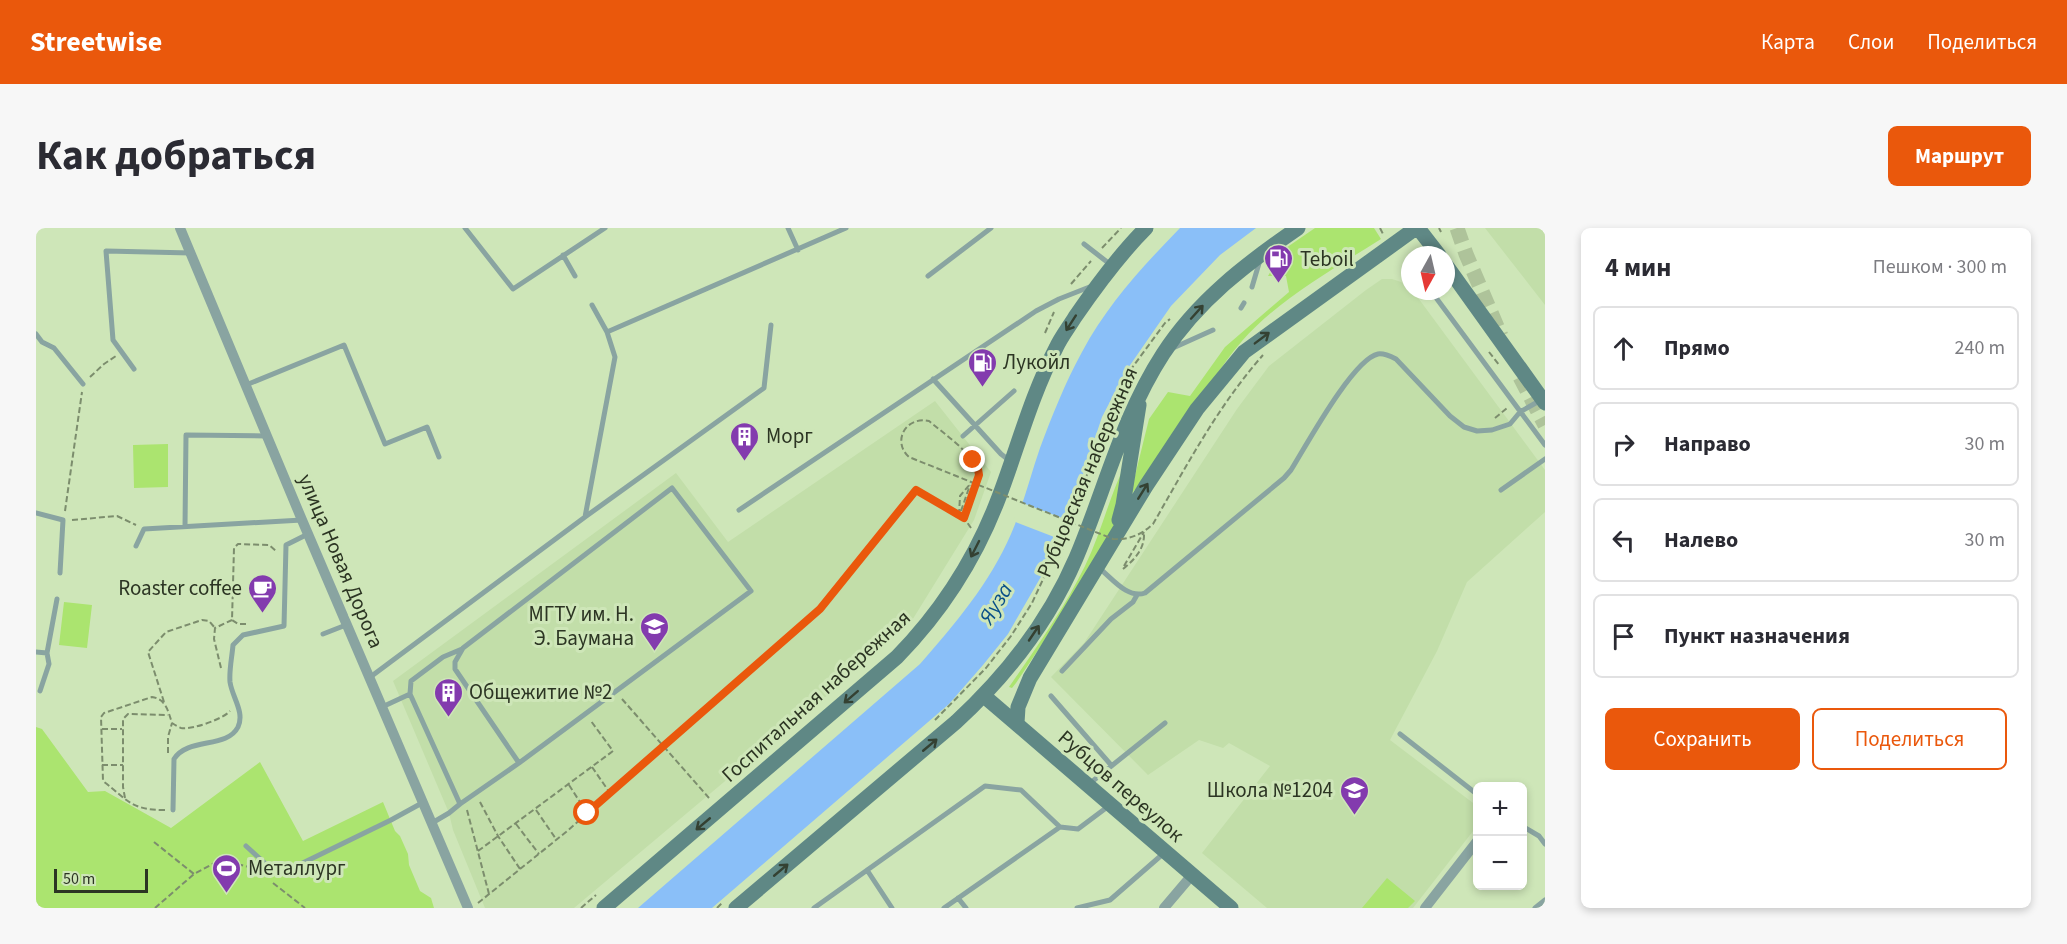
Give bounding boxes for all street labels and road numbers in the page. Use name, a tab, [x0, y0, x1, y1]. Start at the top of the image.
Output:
street label: Рубцовская набережная	[1029, 362, 1145, 582]
street label: улица Новая Дорога	[291, 469, 391, 653]
street label: Госпитальная набережная	[715, 603, 917, 789]
street label: Рубцов переулок	[1052, 723, 1191, 850]

